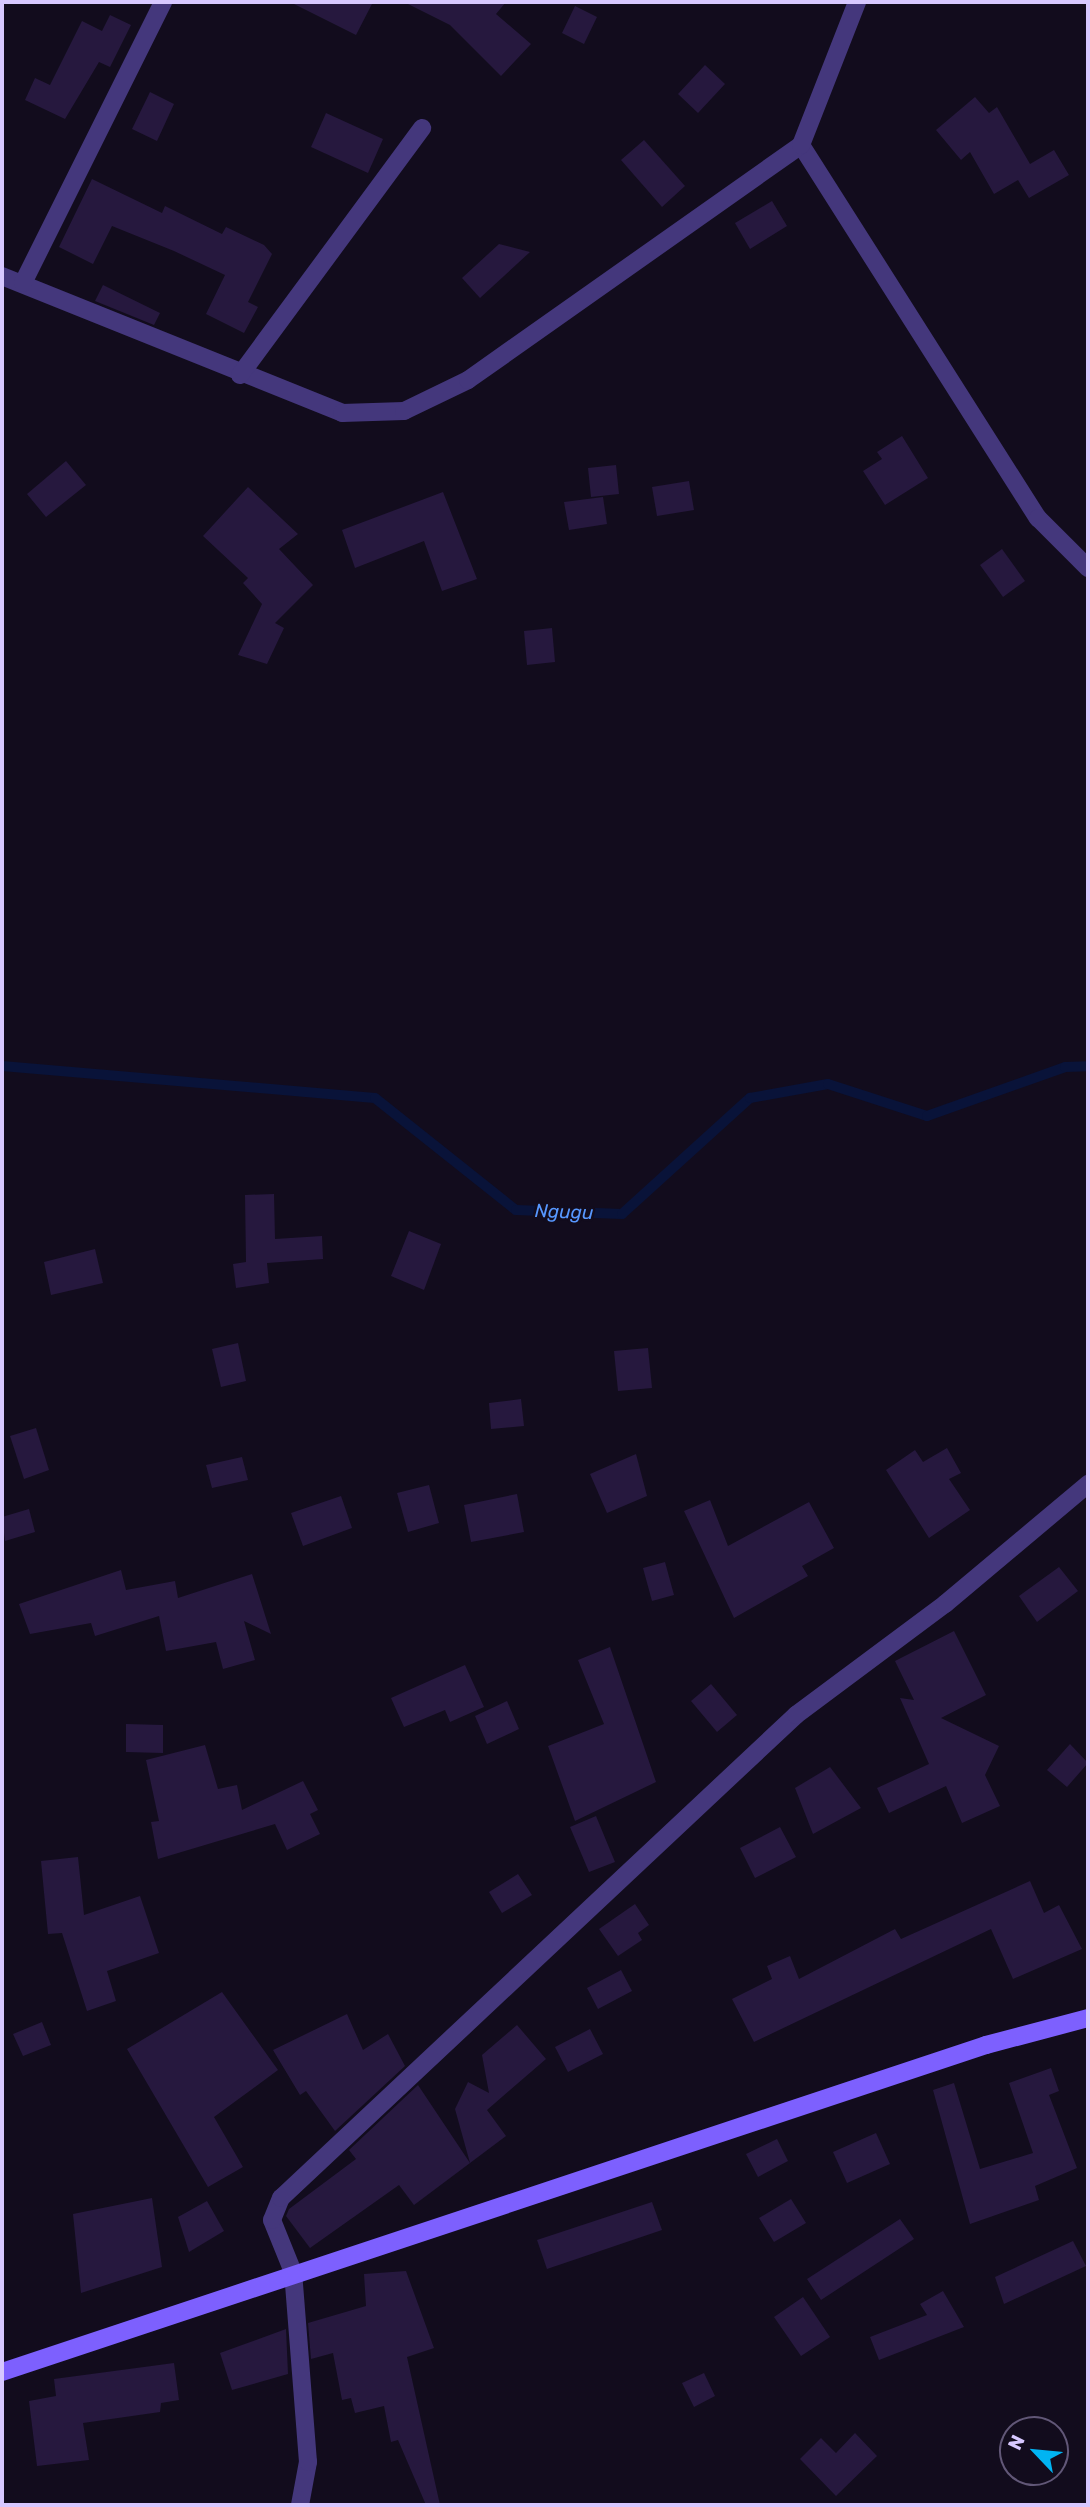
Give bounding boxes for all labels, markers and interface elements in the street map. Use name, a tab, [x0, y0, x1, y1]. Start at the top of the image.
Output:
water label: Ngugu	[534, 1200, 594, 1224]
north arrow	[999, 2416, 1069, 2486]
text: N	[1003, 2431, 1030, 2454]

